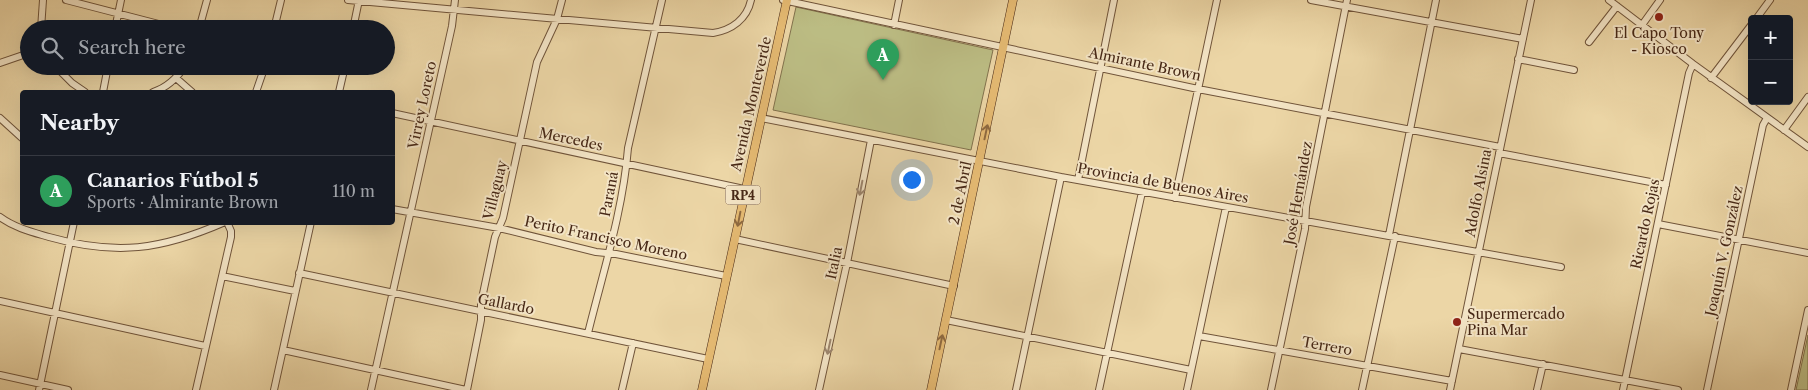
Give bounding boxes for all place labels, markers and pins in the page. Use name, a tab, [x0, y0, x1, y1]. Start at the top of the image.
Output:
marker: El Capo Tony - Kiosco	[1653, 11, 1665, 23]
place label: El Capo Tony - Kiosco	[1614, 24, 1704, 58]
pin: A	[867, 39, 899, 80]
place label: Supermercado Pina Mar	[1467, 305, 1565, 339]
marker: Supermercado Pina Mar	[1451, 316, 1463, 328]

